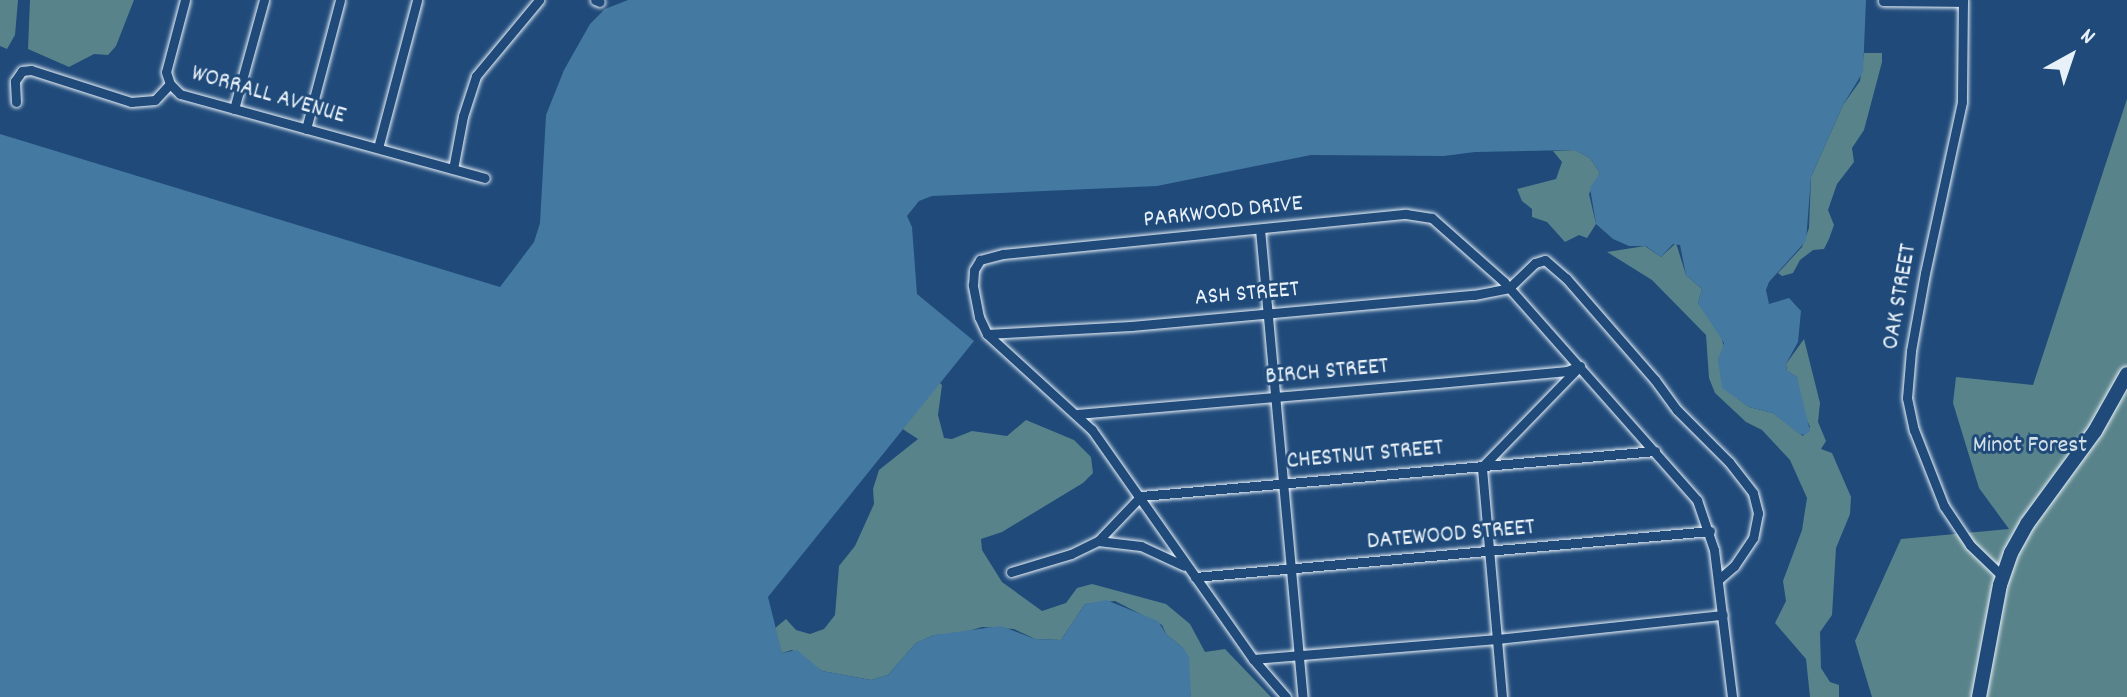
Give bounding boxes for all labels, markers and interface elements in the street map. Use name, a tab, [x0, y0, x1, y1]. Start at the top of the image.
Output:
north arrow	[2031, 16, 2111, 96]
text: N	[2073, 22, 2101, 53]
street label: WORRALL AVENUE	[188, 60, 348, 132]
street label: PARKWOOD DRIVE	[1142, 190, 1304, 236]
street label: OAK STREET	[1878, 242, 1924, 352]
street label: ASH STREET	[1194, 276, 1300, 314]
street label: BIRCH STREET	[1264, 353, 1390, 393]
park label: Minot Forest	[1973, 433, 2087, 461]
street label: CHESTNUT STREET	[1286, 435, 1444, 477]
street label: DATEWOOD STREET	[1366, 514, 1536, 558]

